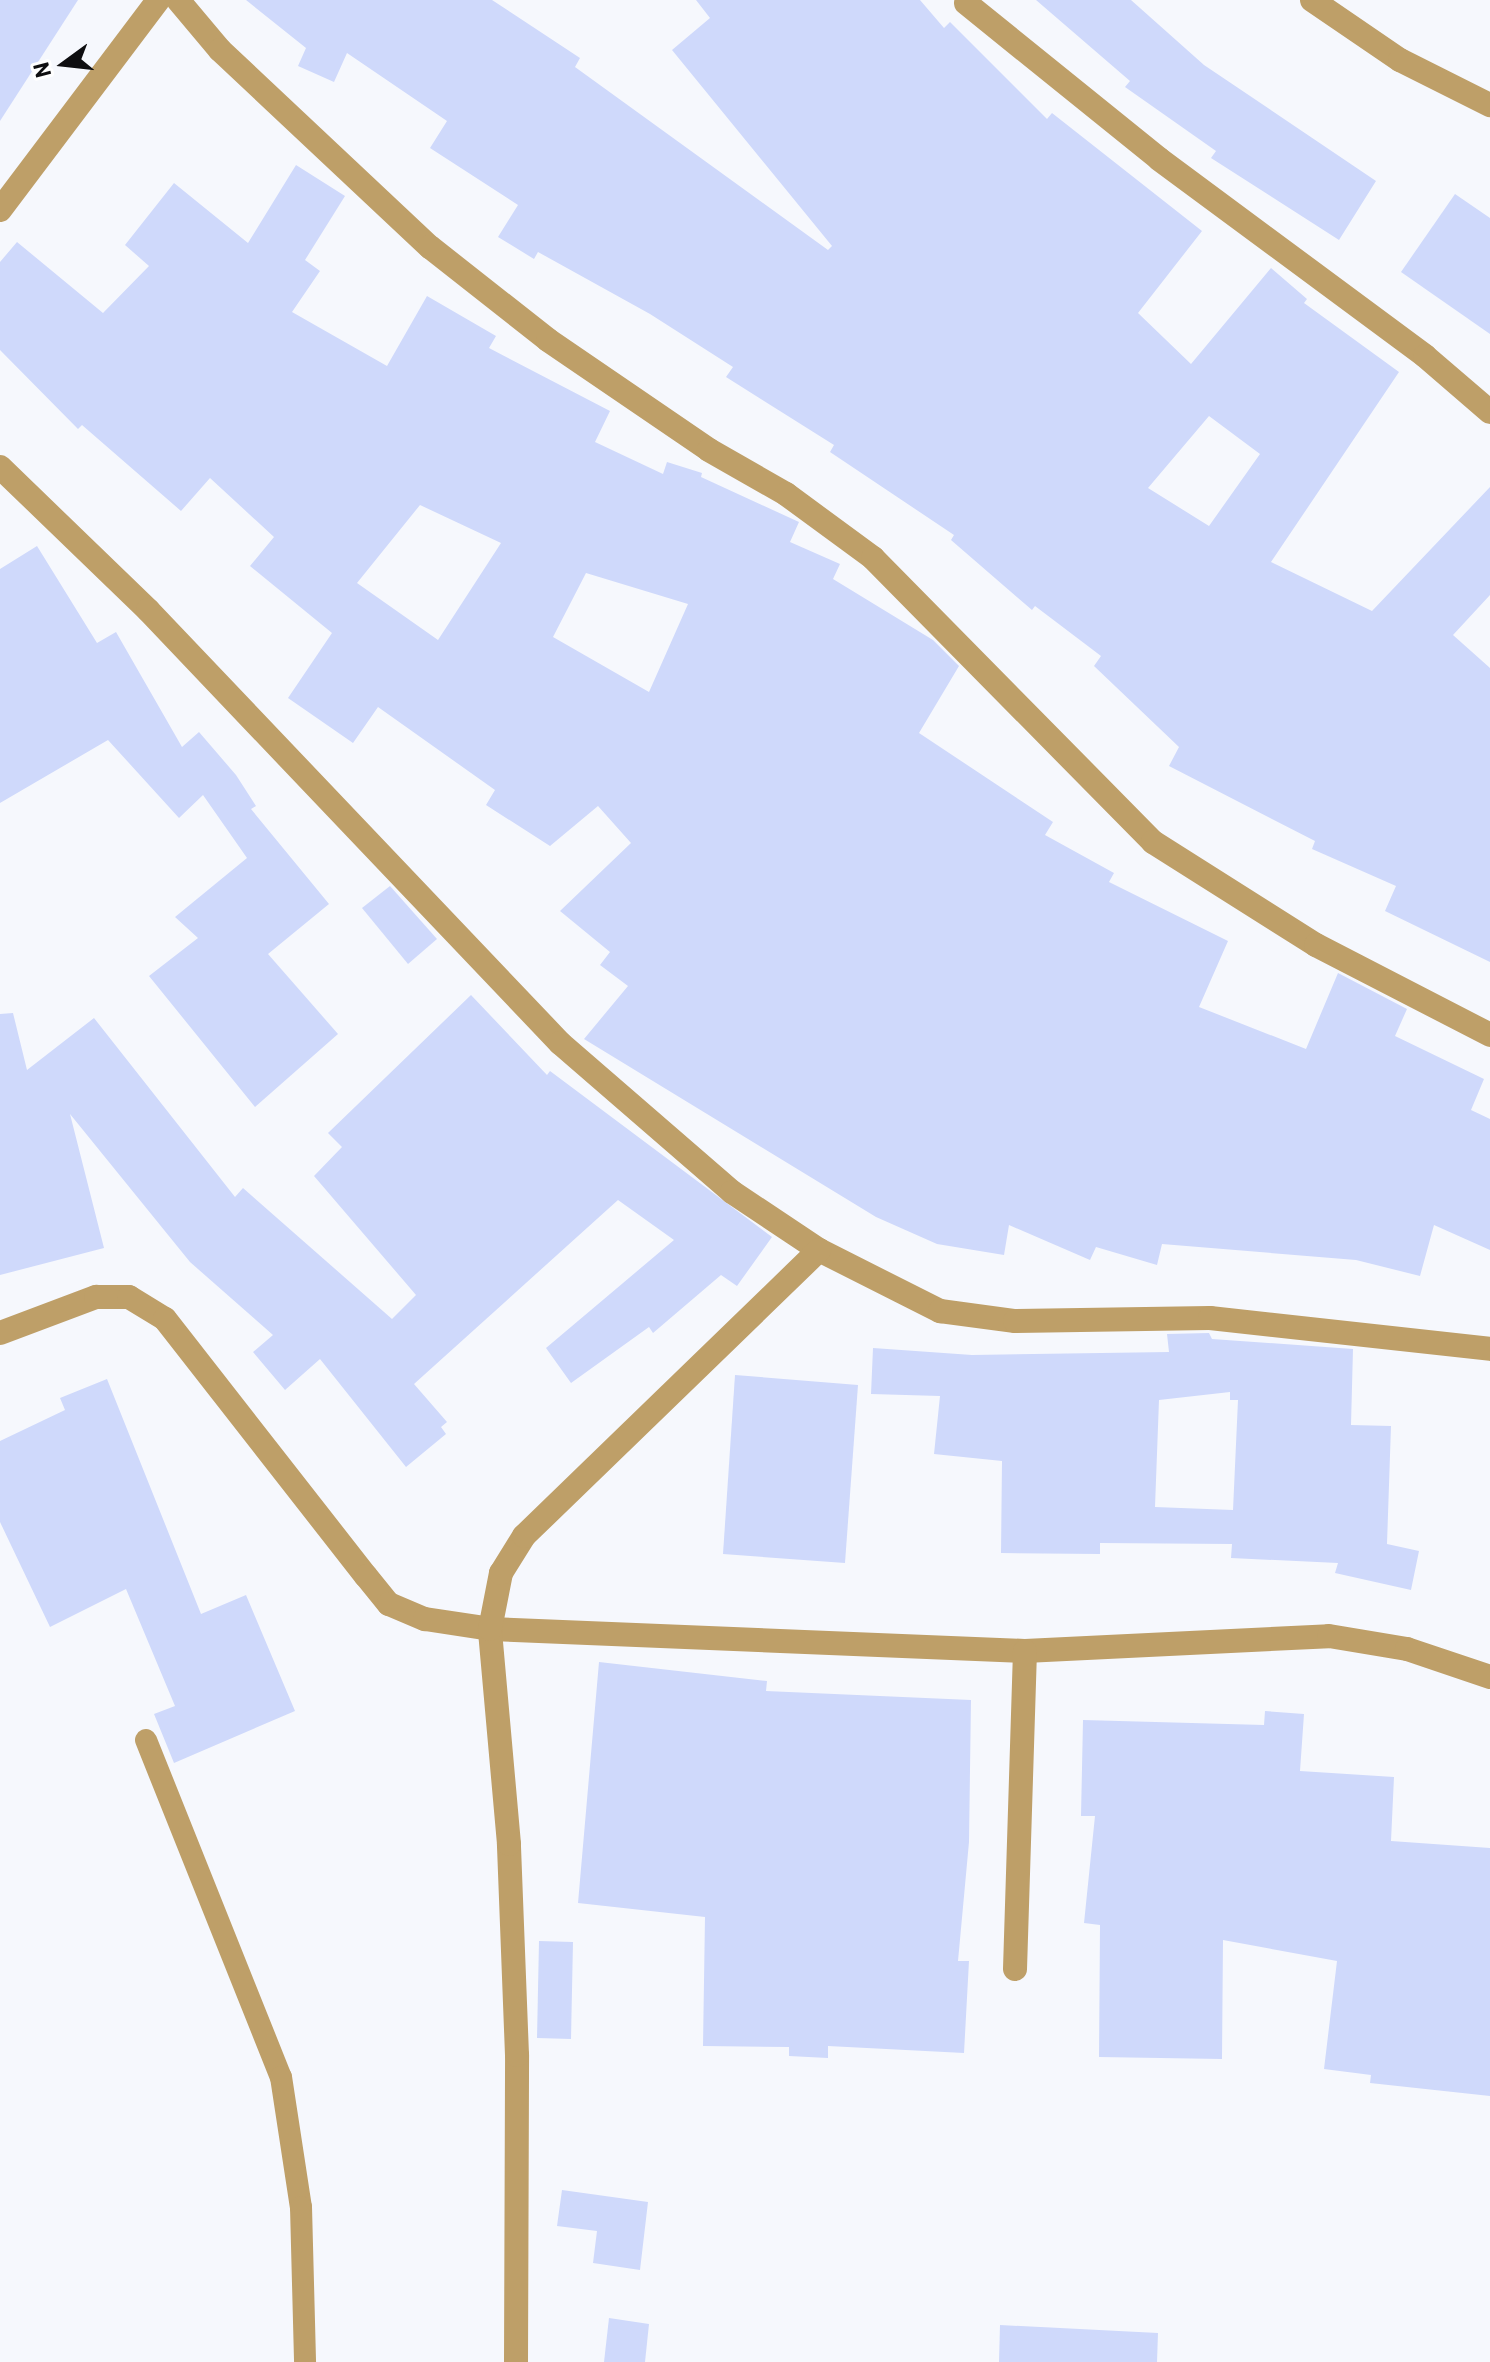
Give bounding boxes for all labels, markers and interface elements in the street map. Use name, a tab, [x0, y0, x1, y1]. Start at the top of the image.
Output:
north arrow	[24, 24, 104, 104]
text: N	[26, 60, 55, 81]

